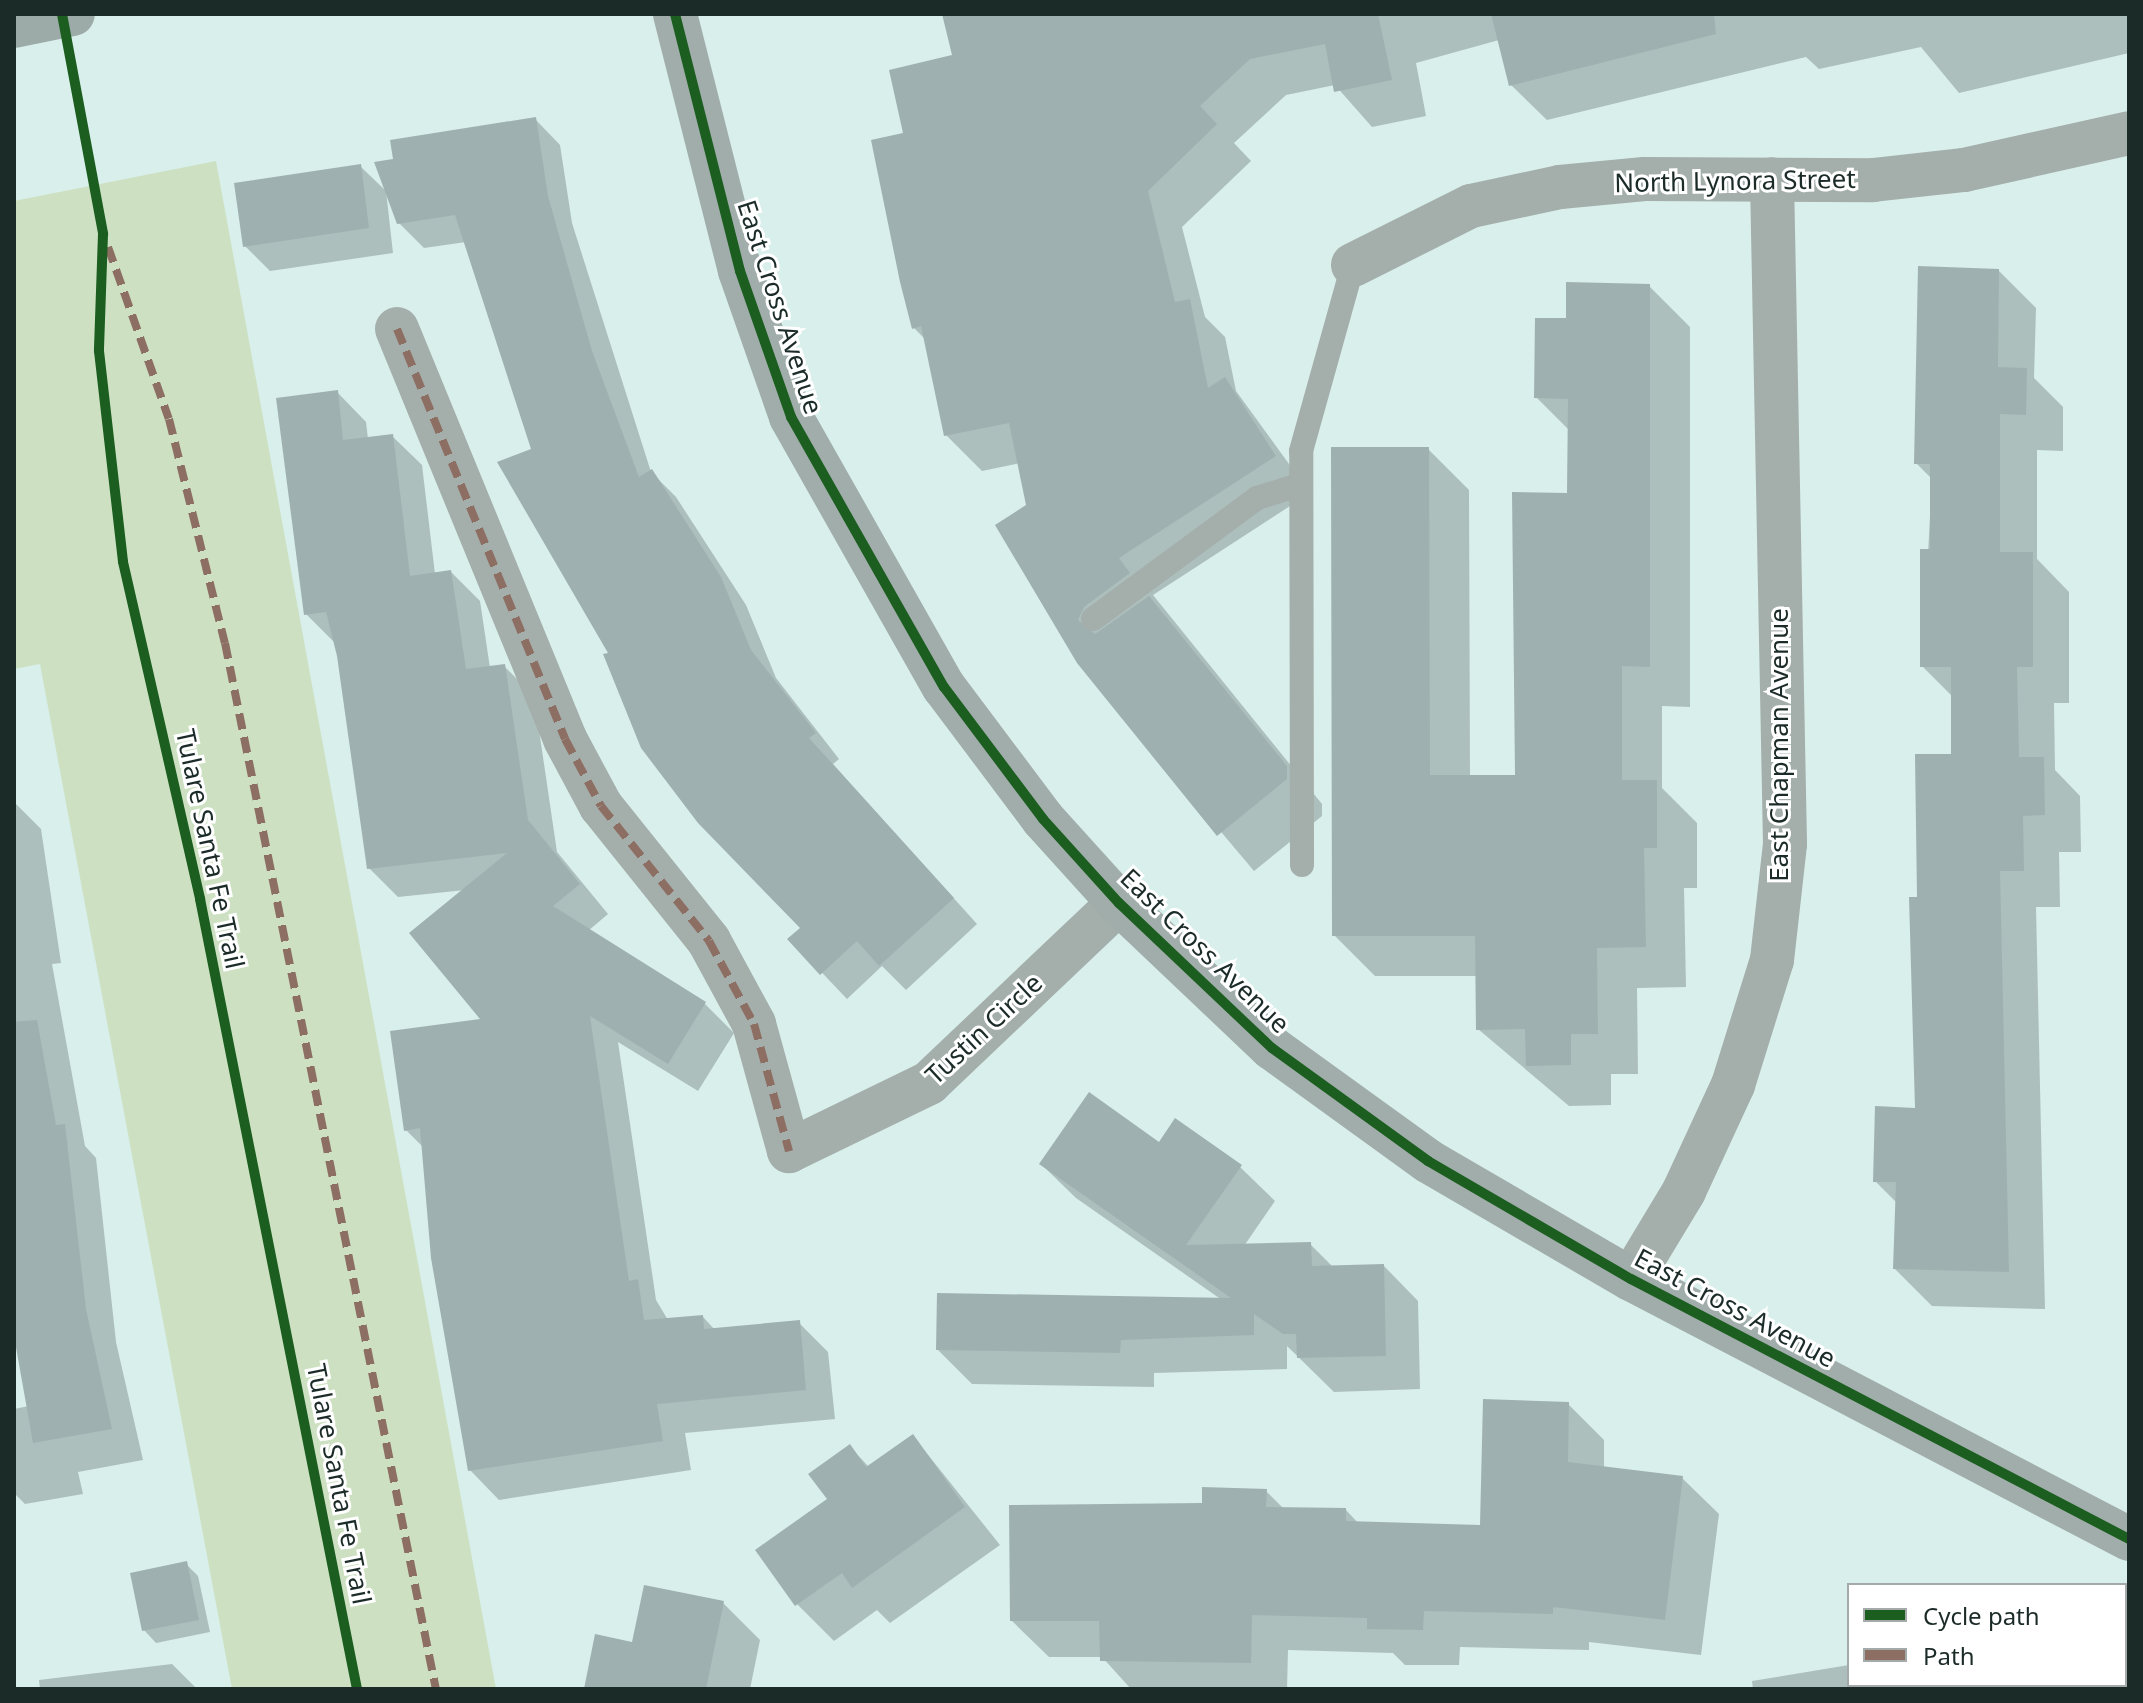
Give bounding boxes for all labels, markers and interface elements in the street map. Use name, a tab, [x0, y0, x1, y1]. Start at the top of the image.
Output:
street label: North Lynora Street	[1614, 163, 1856, 199]
street label: East Cross Avenue	[731, 196, 829, 418]
street label: East Chapman Avenue	[1763, 608, 1795, 882]
street label: Tulare Santa Fe Trail	[169, 726, 251, 972]
street label: East Cross Avenue	[1114, 862, 1296, 1040]
street label: Tustin Circle	[919, 967, 1049, 1091]
street label: East Cross Avenue	[1629, 1242, 1841, 1374]
street label: Tulare Santa Fe Trail	[300, 1361, 378, 1607]
legend	[1847, 1583, 2127, 1687]
text: Cycle path	[1923, 1599, 2040, 1632]
text: Path	[1923, 1639, 1974, 1672]

